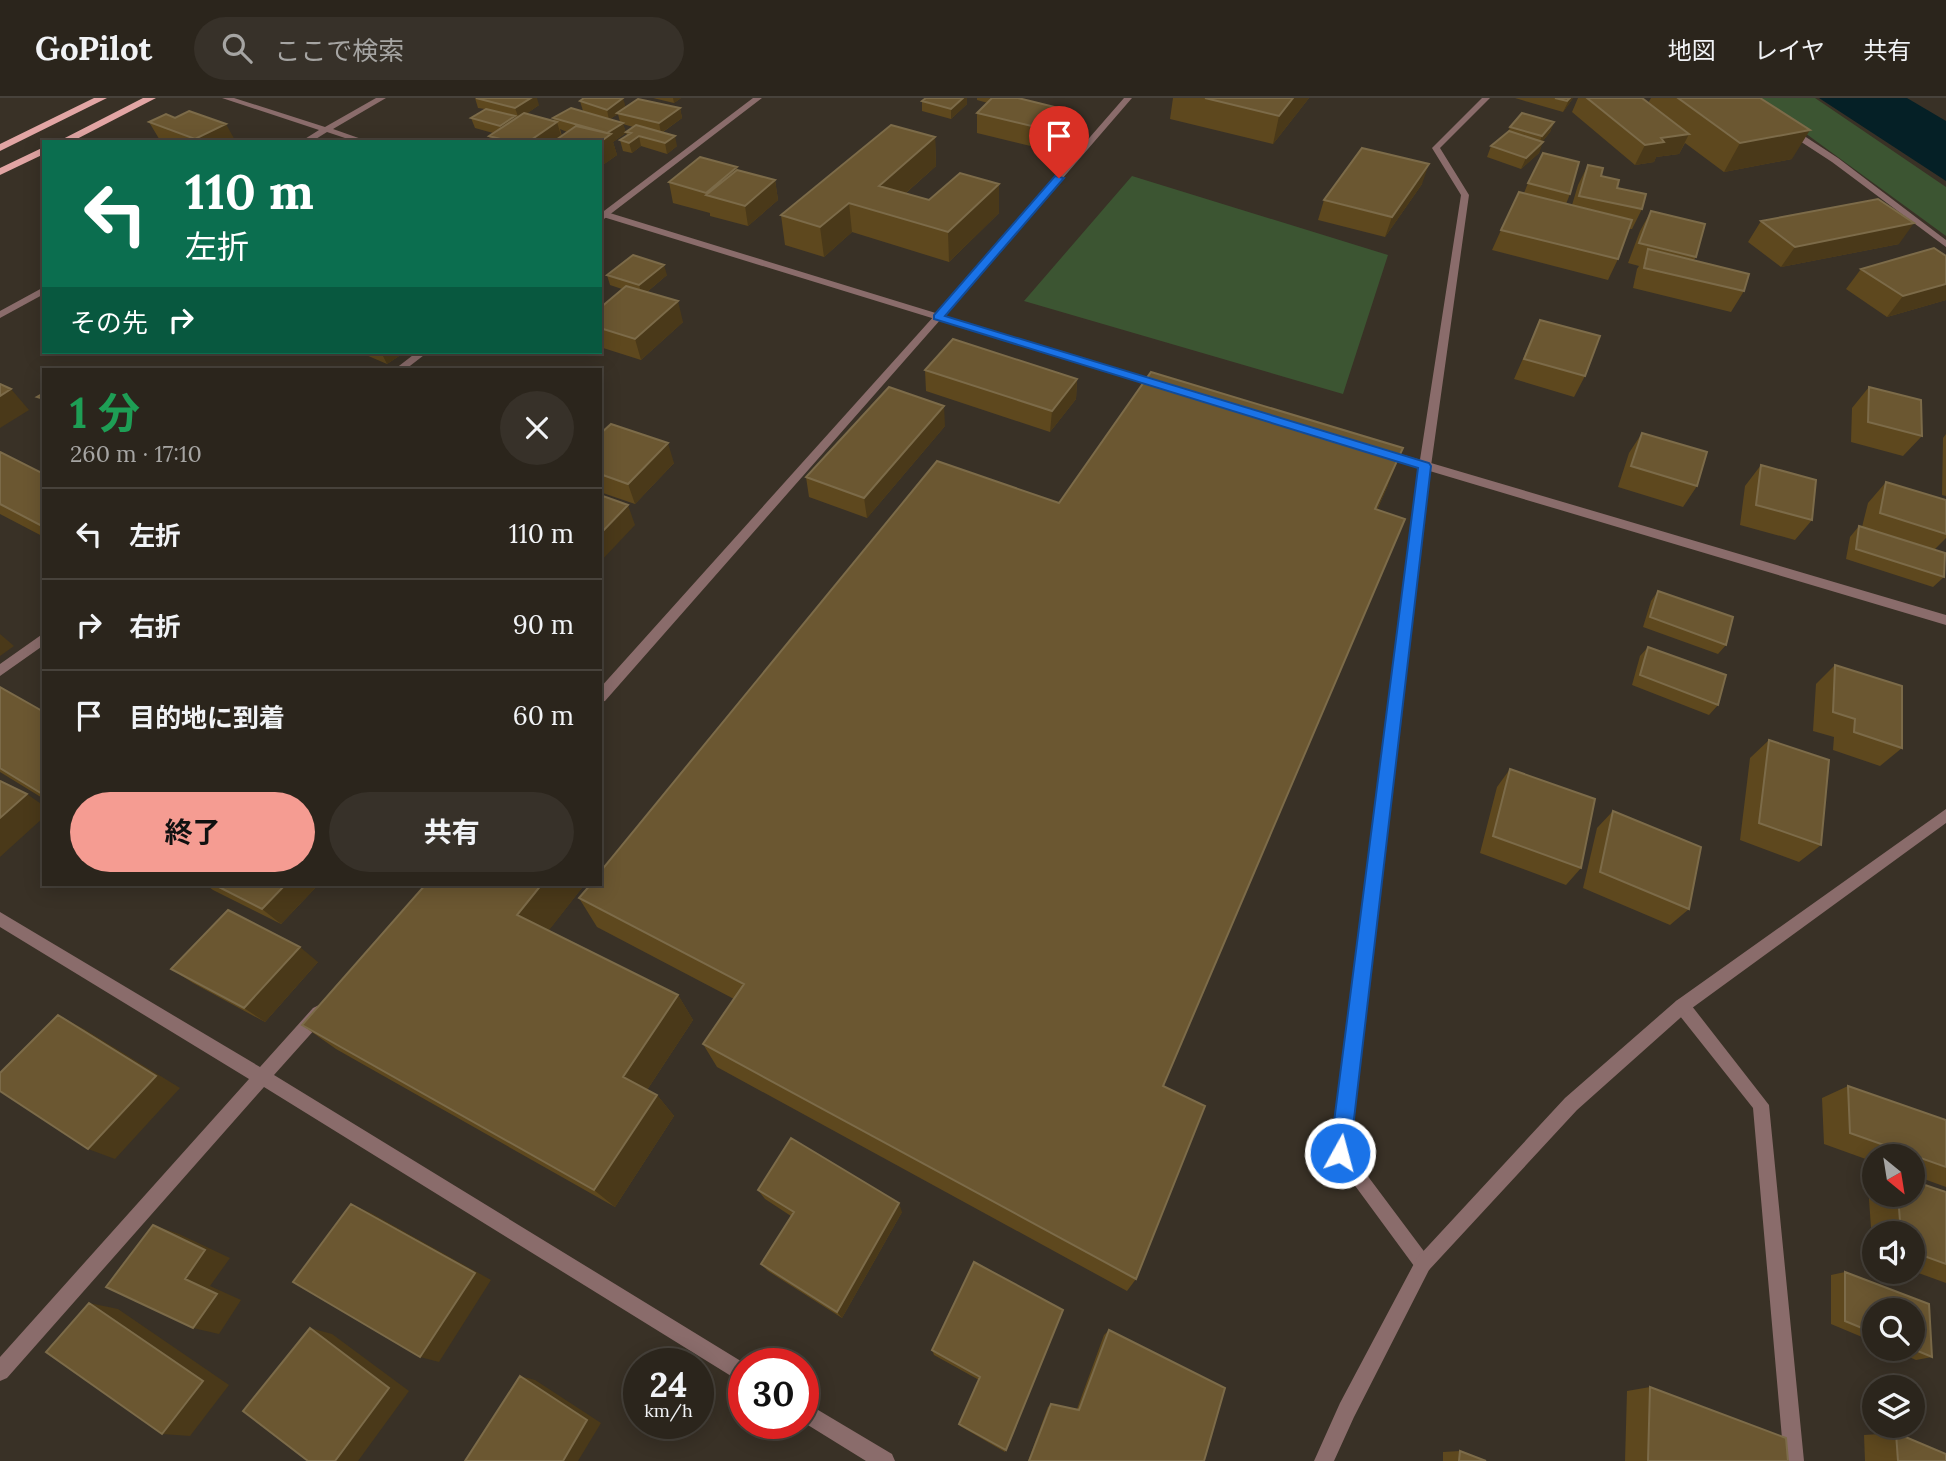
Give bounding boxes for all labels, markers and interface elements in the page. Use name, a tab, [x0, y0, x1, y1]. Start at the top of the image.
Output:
search box	[194, 17, 684, 80]
text: GoPilot	[35, 27, 152, 69]
icon: search	[218, 29, 256, 67]
text: ここで検索	[274, 34, 404, 67]
text: 地図	[1668, 35, 1716, 66]
text: レイヤ	[1754, 35, 1825, 66]
text: 共有	[1863, 35, 1911, 66]
pin	[1029, 106, 1089, 178]
icon: arrive	[1040, 117, 1078, 155]
text: 110 m	[185, 160, 314, 222]
icon: left	[70, 168, 161, 259]
text: 左折	[185, 226, 249, 267]
icon: right	[162, 301, 200, 339]
text: その先	[70, 306, 148, 339]
text: 1 分	[70, 386, 140, 440]
button: close	[500, 391, 574, 465]
text: 260 m · 17:10	[70, 439, 202, 468]
icon: left	[70, 515, 108, 553]
text: 110 m	[509, 517, 574, 550]
text: 左折	[129, 519, 181, 552]
icon: right	[70, 606, 108, 644]
text: 90 m	[513, 608, 574, 641]
text: 右折	[129, 610, 181, 643]
icon: arrive	[70, 697, 108, 735]
text: 60 m	[513, 699, 574, 732]
text: 目的地に到着	[129, 701, 285, 734]
button: 終了	[70, 792, 315, 872]
button: 共有	[329, 792, 574, 872]
position arrow	[1303, 1116, 1377, 1190]
north arrow	[1862, 1144, 1925, 1208]
map controls	[1862, 1144, 1925, 1438]
button: sound	[1862, 1221, 1925, 1284]
button: search	[1862, 1298, 1925, 1361]
speed limit sign: 30	[728, 1348, 819, 1439]
text: 24	[650, 1362, 687, 1407]
button: layers	[1862, 1375, 1925, 1438]
text: km/h	[644, 1399, 693, 1422]

